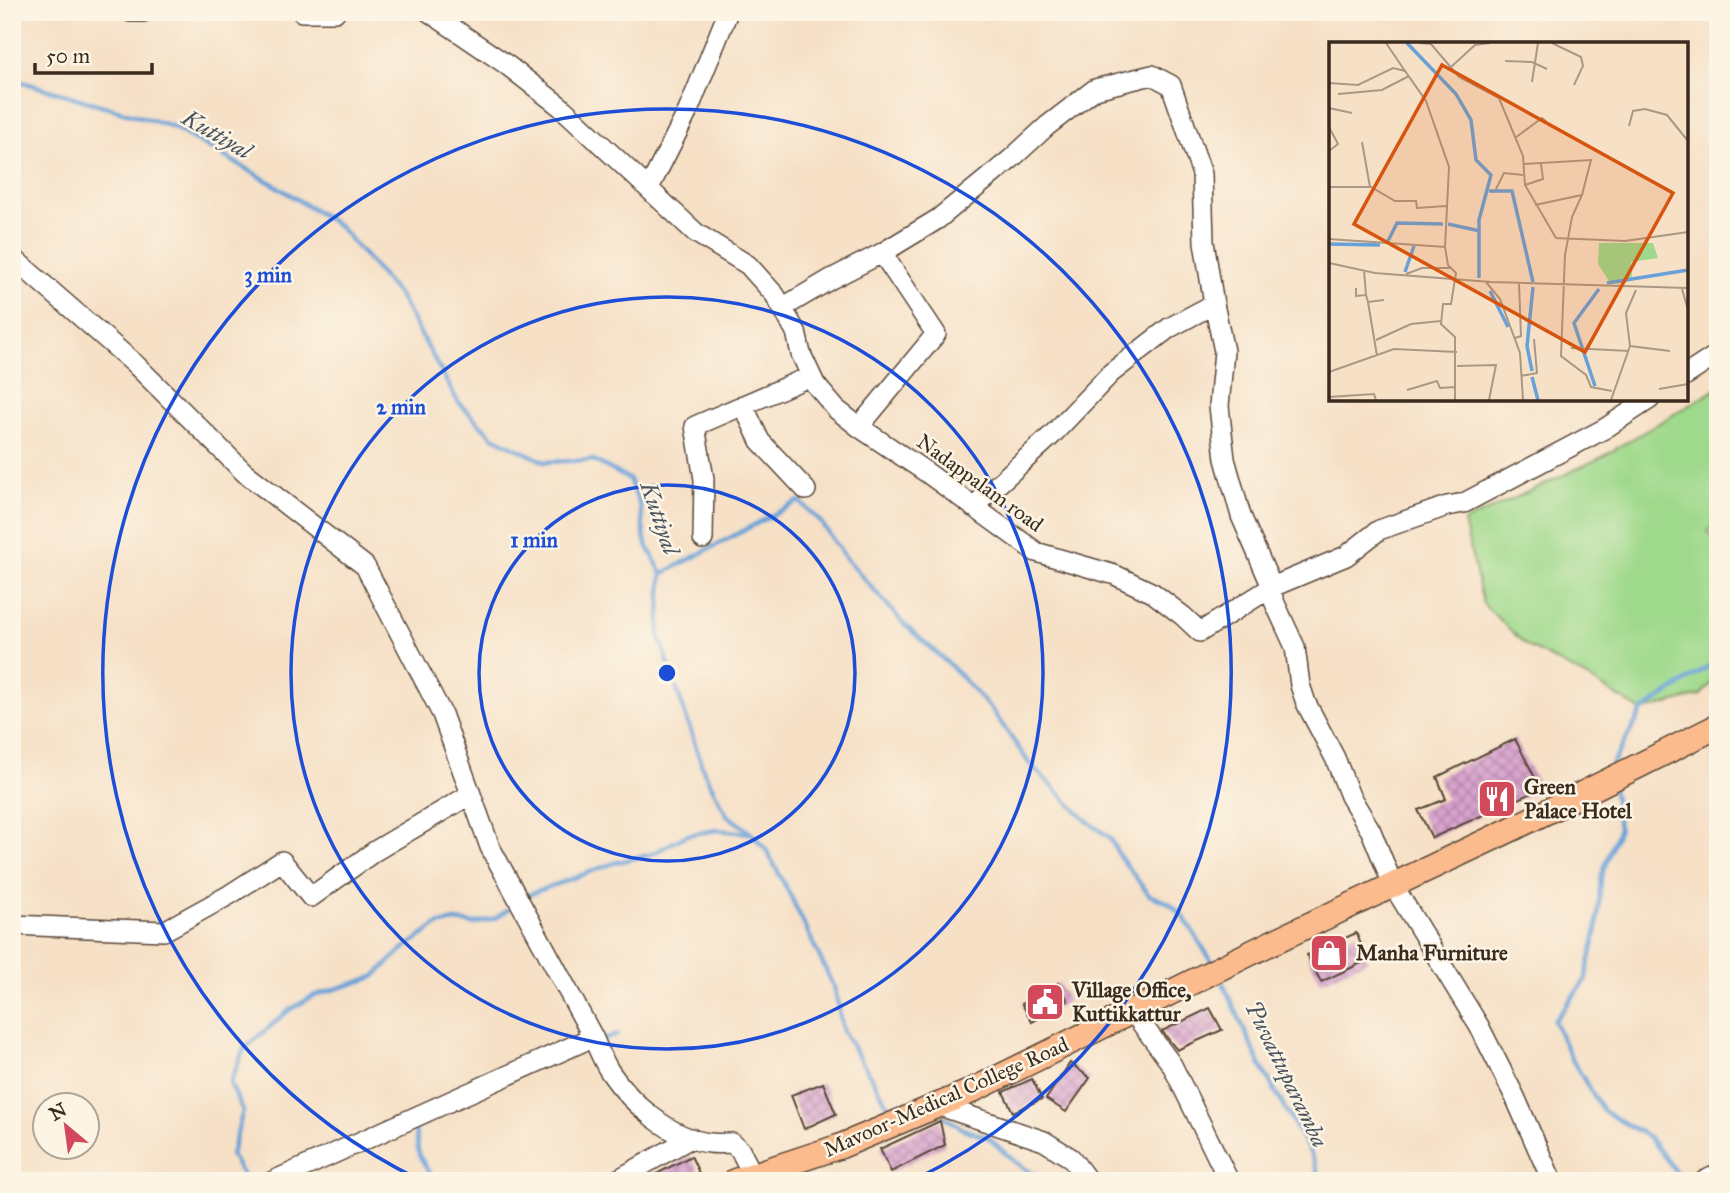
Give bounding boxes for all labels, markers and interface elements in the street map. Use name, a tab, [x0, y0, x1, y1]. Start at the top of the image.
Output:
scale bar	[35, 32, 152, 76]
inset map	[1329, 42, 1688, 401]
text: 50 m	[46, 43, 91, 69]
water label: Kuttiyal	[177, 103, 258, 166]
text: 3 min	[244, 262, 292, 288]
text: 2 min	[376, 394, 426, 420]
street label: Nadappalam road	[912, 428, 1049, 538]
water label: Kuttiyal	[634, 477, 686, 560]
text: 1 min	[510, 527, 558, 553]
centre of rings	[655, 661, 679, 685]
place label: Green Palace Hotel	[1524, 774, 1633, 824]
restaurant icon: Green Palace Hotel	[1476, 778, 1518, 820]
shop icon: Manha Furniture	[1308, 932, 1350, 974]
place label: Manha Furniture	[1356, 940, 1508, 966]
place label: Village Office, Kuttikkattur	[1071, 977, 1192, 1027]
public building icon: Village Office, Kuttikkattur	[1024, 981, 1066, 1023]
water label: Puvattuparamba	[1239, 996, 1335, 1152]
street label: Mavoor-Medical College Road	[820, 1031, 1073, 1163]
north arrow	[32, 1092, 102, 1162]
text: N	[45, 1098, 71, 1126]

